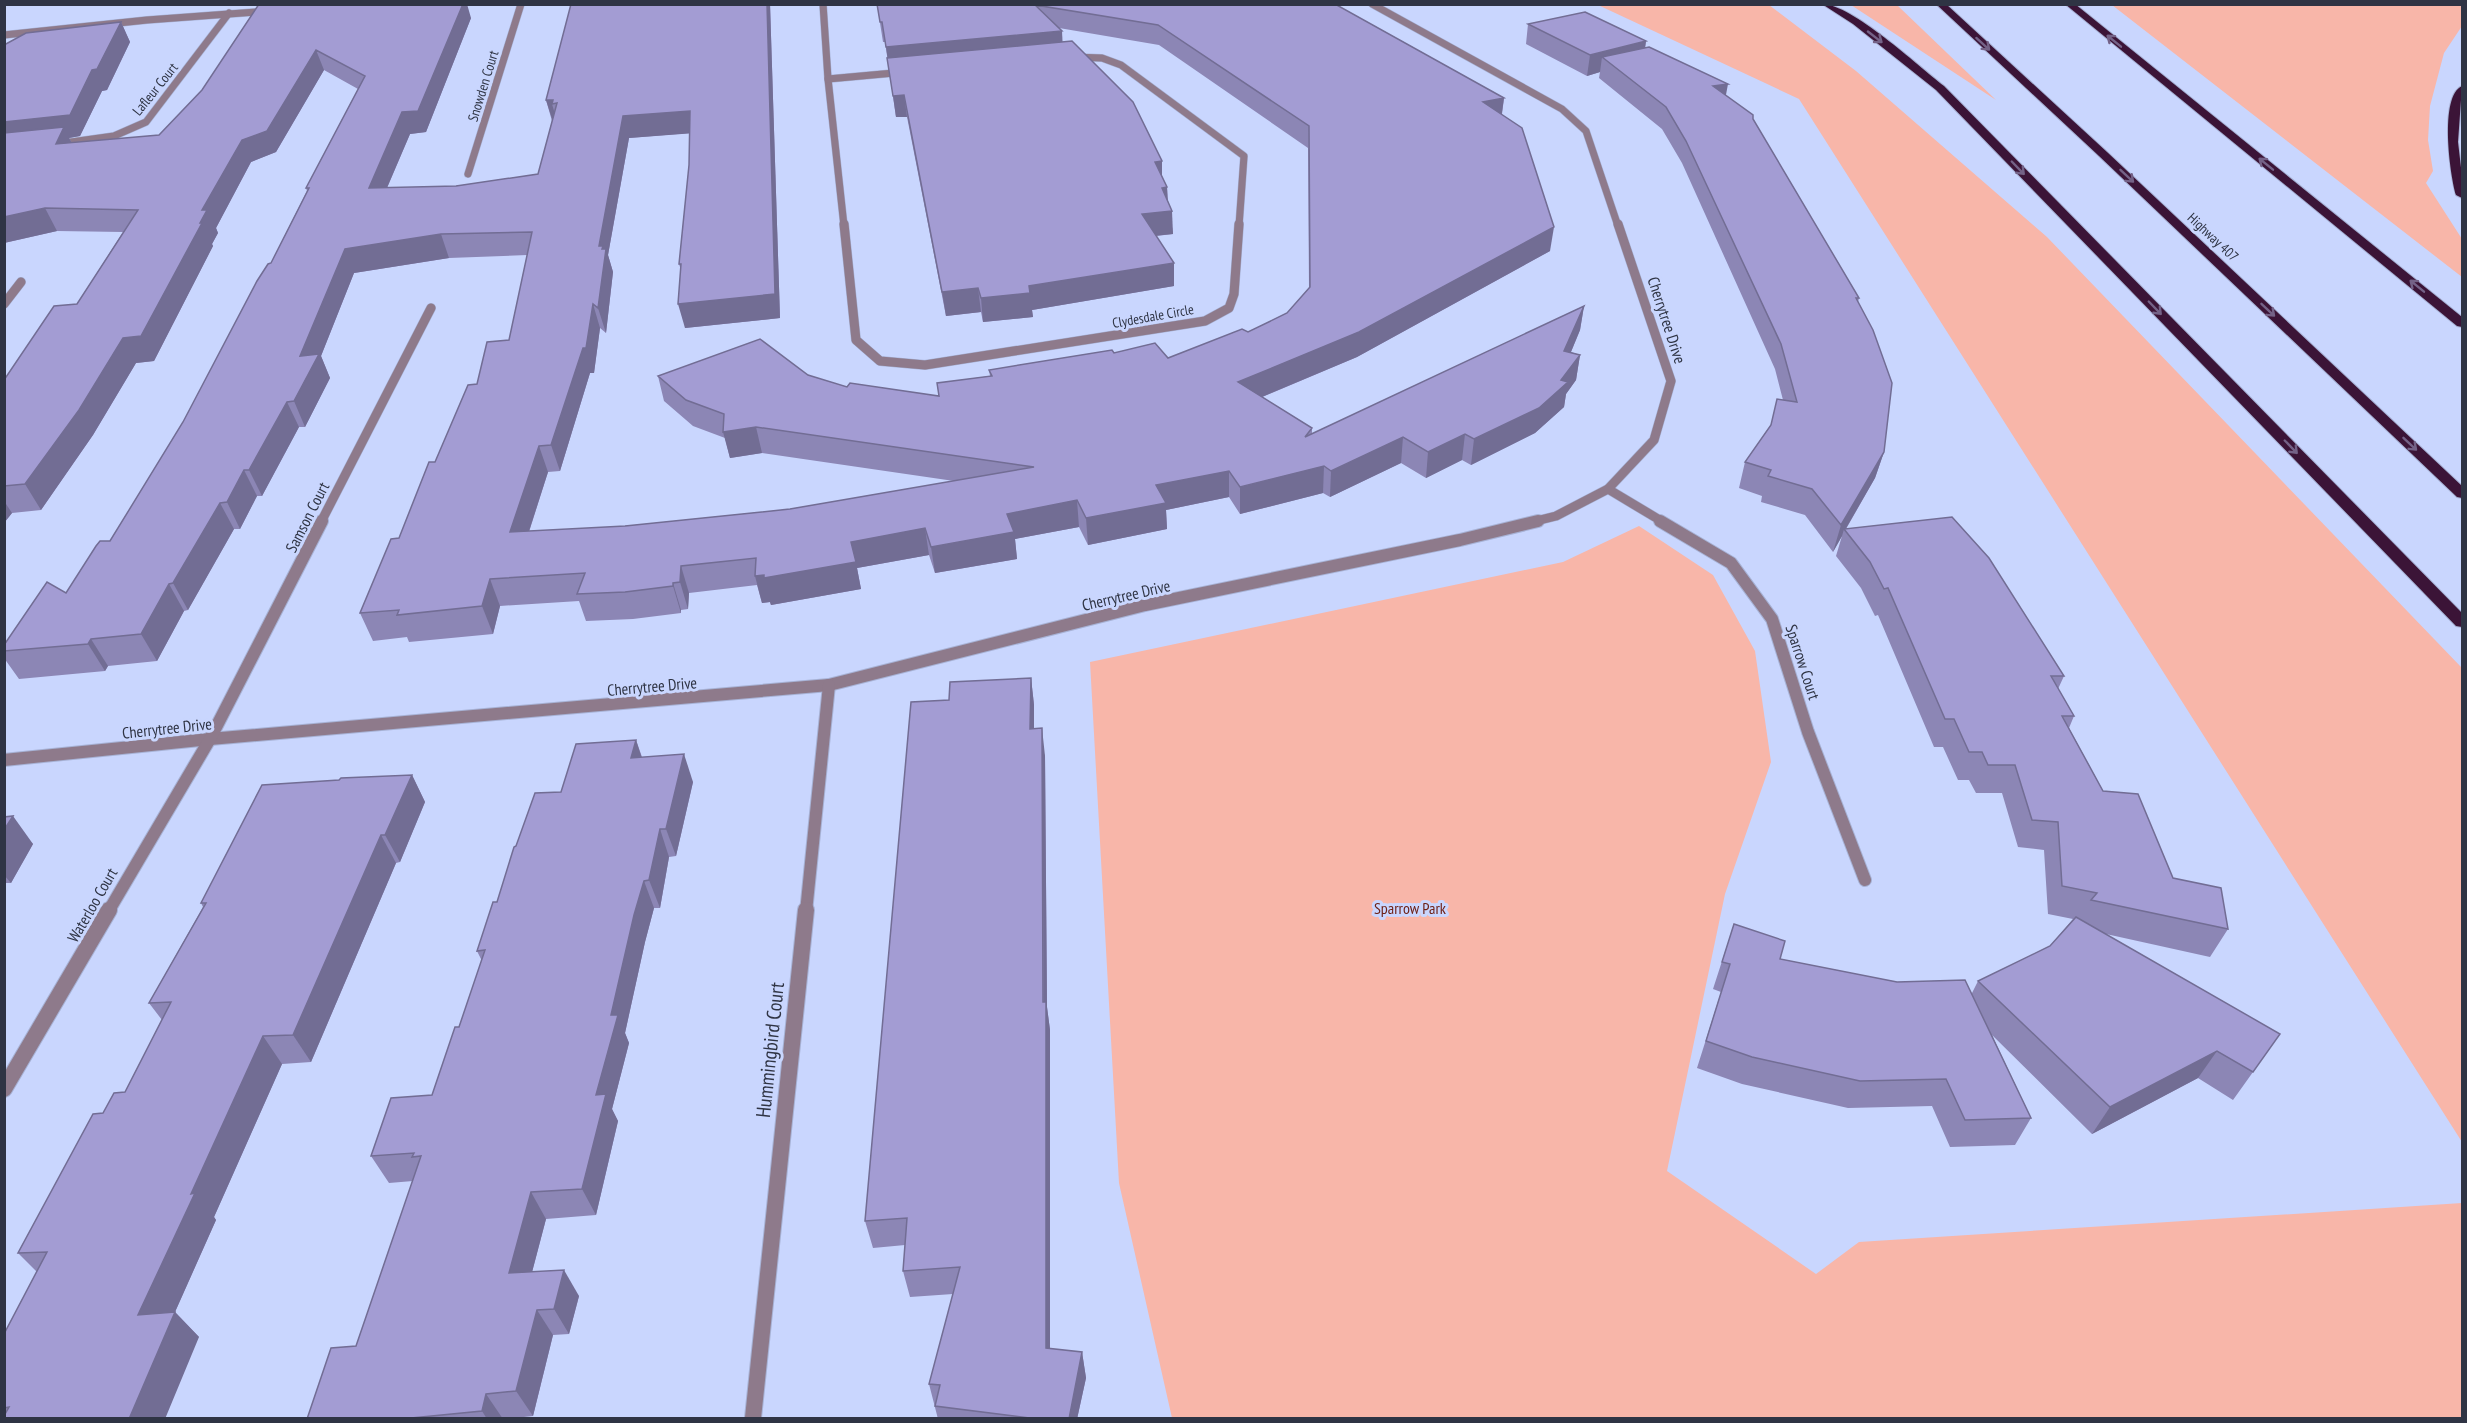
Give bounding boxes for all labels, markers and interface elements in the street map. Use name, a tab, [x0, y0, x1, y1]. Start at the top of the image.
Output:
one-way arrow	[1867, 30, 1883, 43]
one-way arrow	[2107, 34, 2122, 48]
one-way arrow	[1976, 37, 1991, 51]
street label: Snowden Court	[464, 48, 502, 124]
street label: Lafleur Court	[128, 59, 182, 119]
one-way arrow	[2258, 157, 2274, 170]
one-way arrow	[2011, 161, 2026, 176]
one-way arrow	[2119, 169, 2134, 183]
street label: Highway 407	[2184, 209, 2242, 265]
street label: Cherrytree Drive	[1644, 274, 1690, 366]
one-way arrow	[2409, 280, 2425, 293]
street label: Clydesdale Circle	[1111, 300, 1195, 332]
one-way arrow	[2147, 300, 2162, 315]
one-way arrow	[2261, 303, 2276, 317]
one-way arrow	[2402, 437, 2417, 451]
one-way arrow	[2284, 439, 2299, 454]
street label: Samson Court	[281, 478, 334, 556]
street label: Cherrytree Drive	[1080, 575, 1172, 615]
street label: Sparrow Court	[1781, 622, 1825, 703]
street label: Cherrytree Drive	[606, 672, 698, 700]
street label: Cherrytree Drive	[121, 713, 213, 743]
street label: Waterloo Court	[63, 864, 122, 946]
park label: Sparrow Park	[1374, 898, 1447, 918]
street label: Hummingbird Court	[750, 981, 790, 1119]

